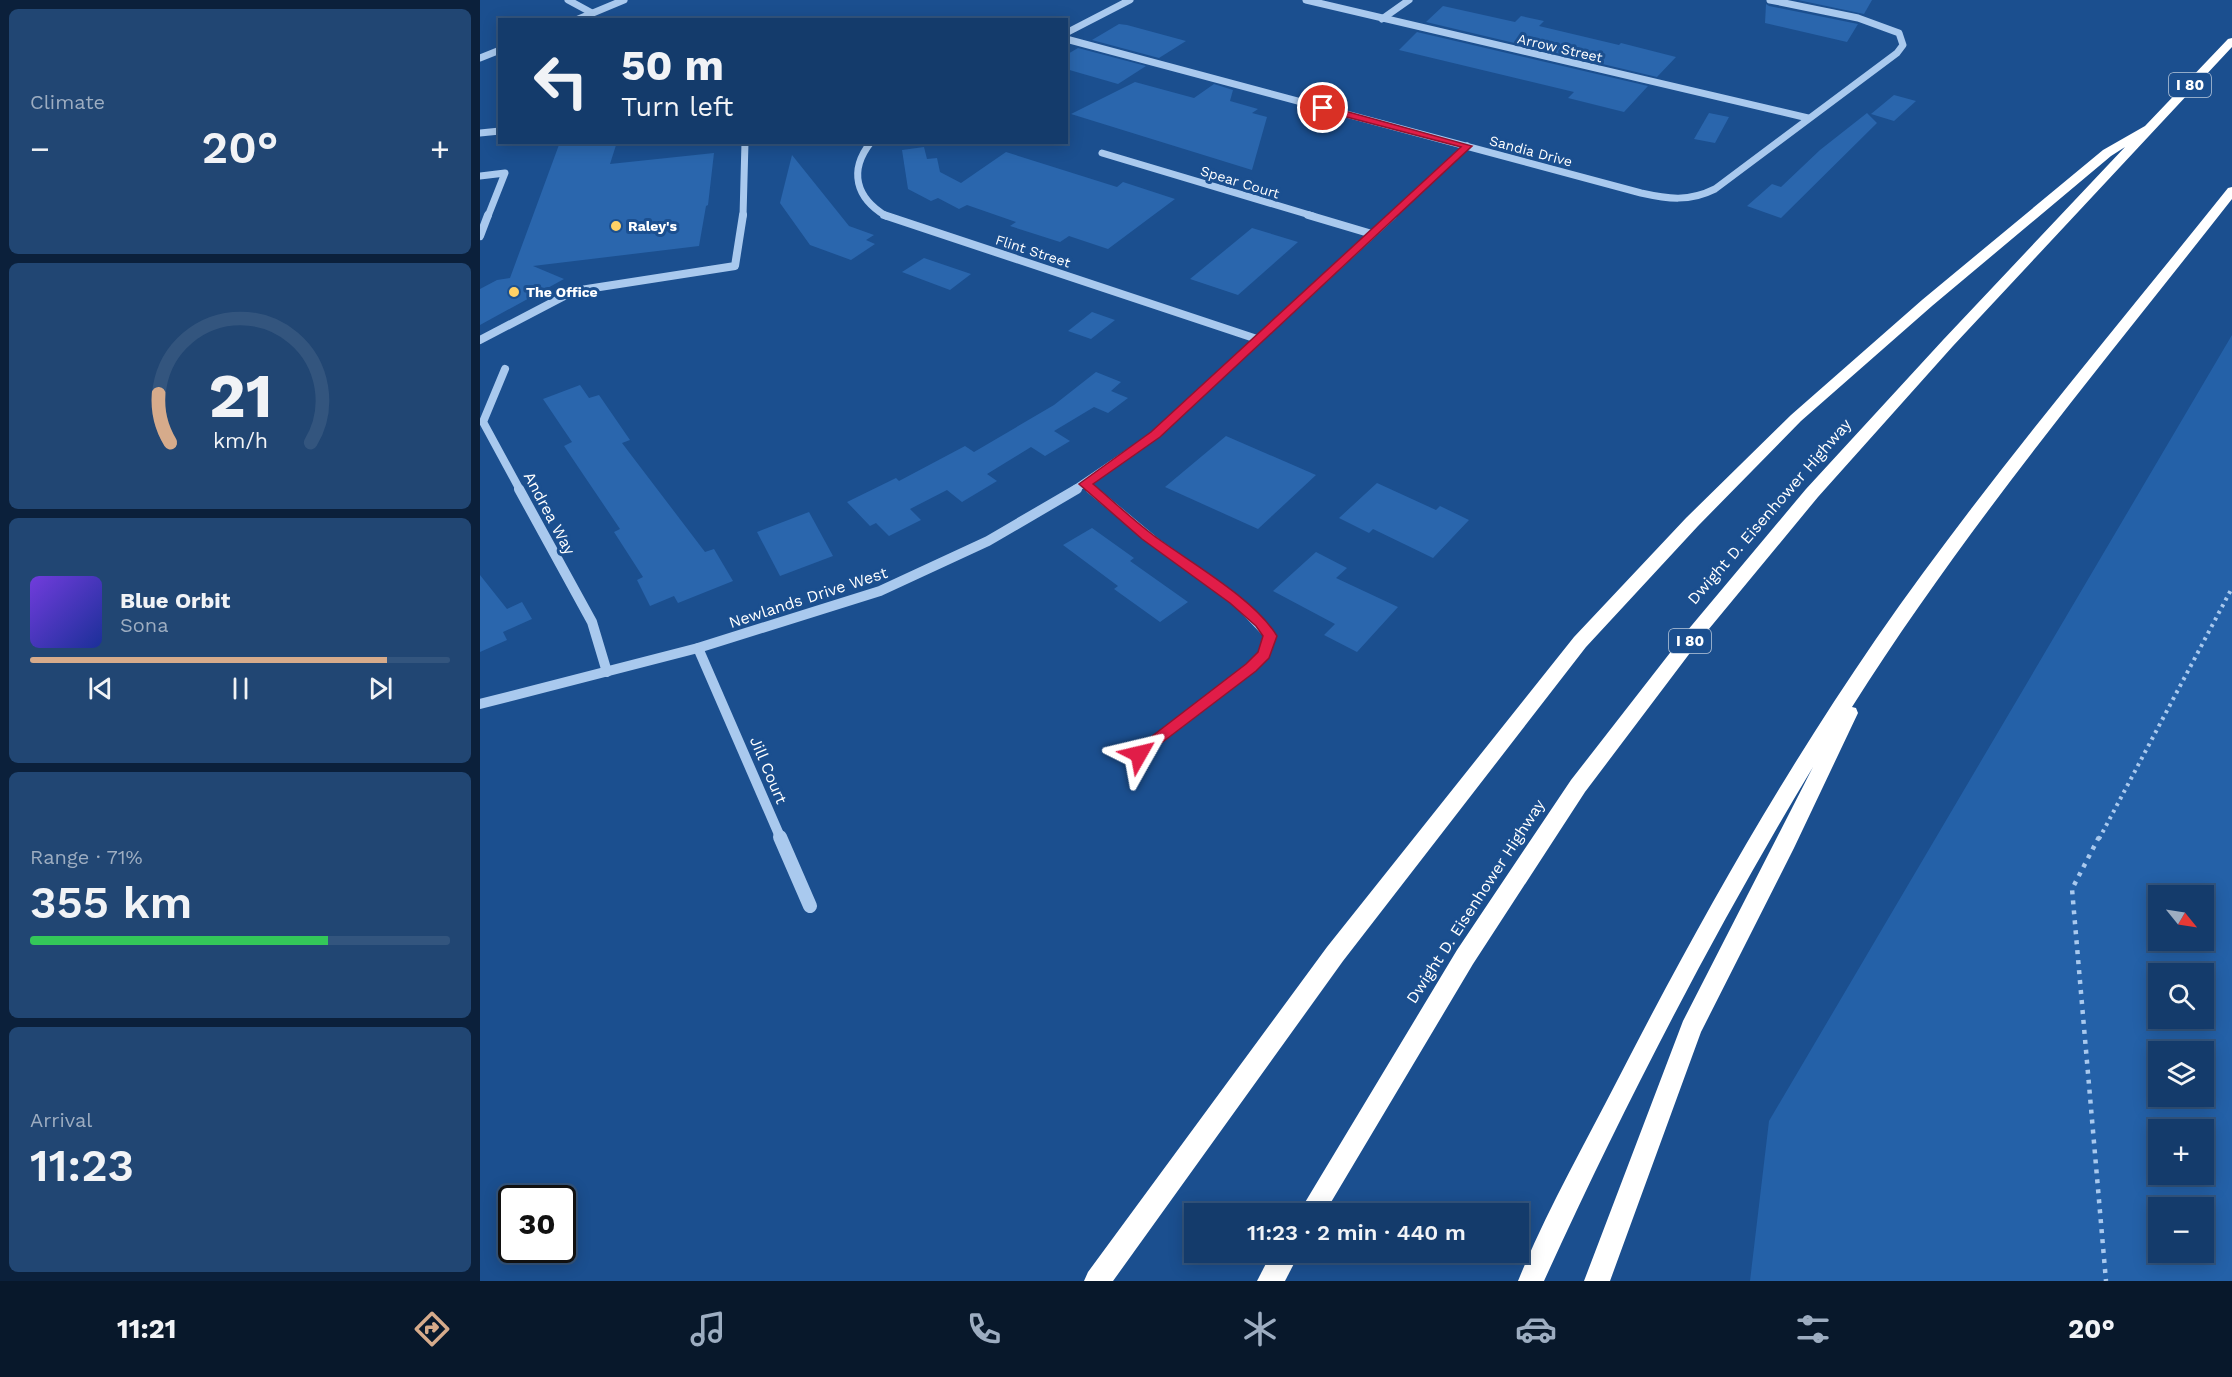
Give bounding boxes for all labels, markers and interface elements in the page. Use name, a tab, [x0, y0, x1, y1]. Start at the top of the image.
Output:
street label: Arrow Street	[1516, 30, 1604, 66]
text: 50 m	[621, 41, 724, 90]
icon: left	[522, 42, 600, 120]
road number: I 80	[2169, 73, 2211, 97]
pin	[1297, 82, 1348, 133]
text: Climate	[30, 90, 105, 114]
text: Turn left	[621, 91, 733, 123]
icon: arrive	[1306, 91, 1339, 124]
text: 20°	[202, 121, 278, 174]
text: −	[30, 129, 50, 168]
text: +	[430, 129, 450, 168]
street label: Sandia Drive	[1488, 132, 1574, 170]
street label: Spear Court	[1199, 162, 1282, 202]
place label: Raley's	[628, 218, 678, 234]
marker: Raley's	[609, 219, 623, 233]
street label: Flint Street	[993, 231, 1073, 271]
place label: The Office	[526, 284, 598, 300]
marker: The Office	[507, 285, 521, 299]
text: 21	[208, 359, 272, 432]
street label: Dwight D. Eisenhower Highway	[1684, 414, 1856, 608]
text: km/h	[212, 429, 268, 454]
street label: Andrea Way	[520, 468, 580, 559]
street label: Newlands Drive West	[726, 563, 890, 632]
text: Blue Orbit	[120, 588, 230, 613]
text: Sona	[120, 613, 169, 637]
road number: I 80	[1669, 629, 1711, 653]
icon: previous	[84, 672, 117, 705]
icon: pause	[224, 672, 257, 705]
icon: next	[364, 672, 397, 705]
position arrow	[1107, 722, 1171, 786]
street label: Jill Court	[746, 734, 791, 807]
street label: Dwight D. Eisenhower Highway	[1402, 795, 1549, 1007]
text: Range · 71%	[30, 845, 143, 869]
text: 355 km	[30, 876, 192, 929]
north arrow	[2148, 885, 2214, 951]
map controls	[2148, 885, 2214, 1263]
button: search	[2148, 963, 2214, 1029]
button: layers	[2148, 1041, 2214, 1107]
text: Arrival	[30, 1108, 92, 1132]
button: +	[2148, 1119, 2214, 1185]
text: 11:23	[30, 1139, 134, 1192]
speed limit sign: 30	[498, 1185, 576, 1263]
button: −	[2148, 1197, 2214, 1263]
text: 11:23 · 2 min · 440 m	[1247, 1220, 1466, 1245]
icon: directions	[411, 1308, 453, 1350]
icon: music	[687, 1308, 729, 1350]
icon: phone	[963, 1308, 1005, 1350]
icon: climate	[1239, 1308, 1281, 1350]
icon: car	[1515, 1308, 1557, 1350]
icon: filters	[1792, 1308, 1834, 1350]
text: 11:21	[117, 1313, 176, 1345]
text: 20°	[2068, 1313, 2115, 1345]

